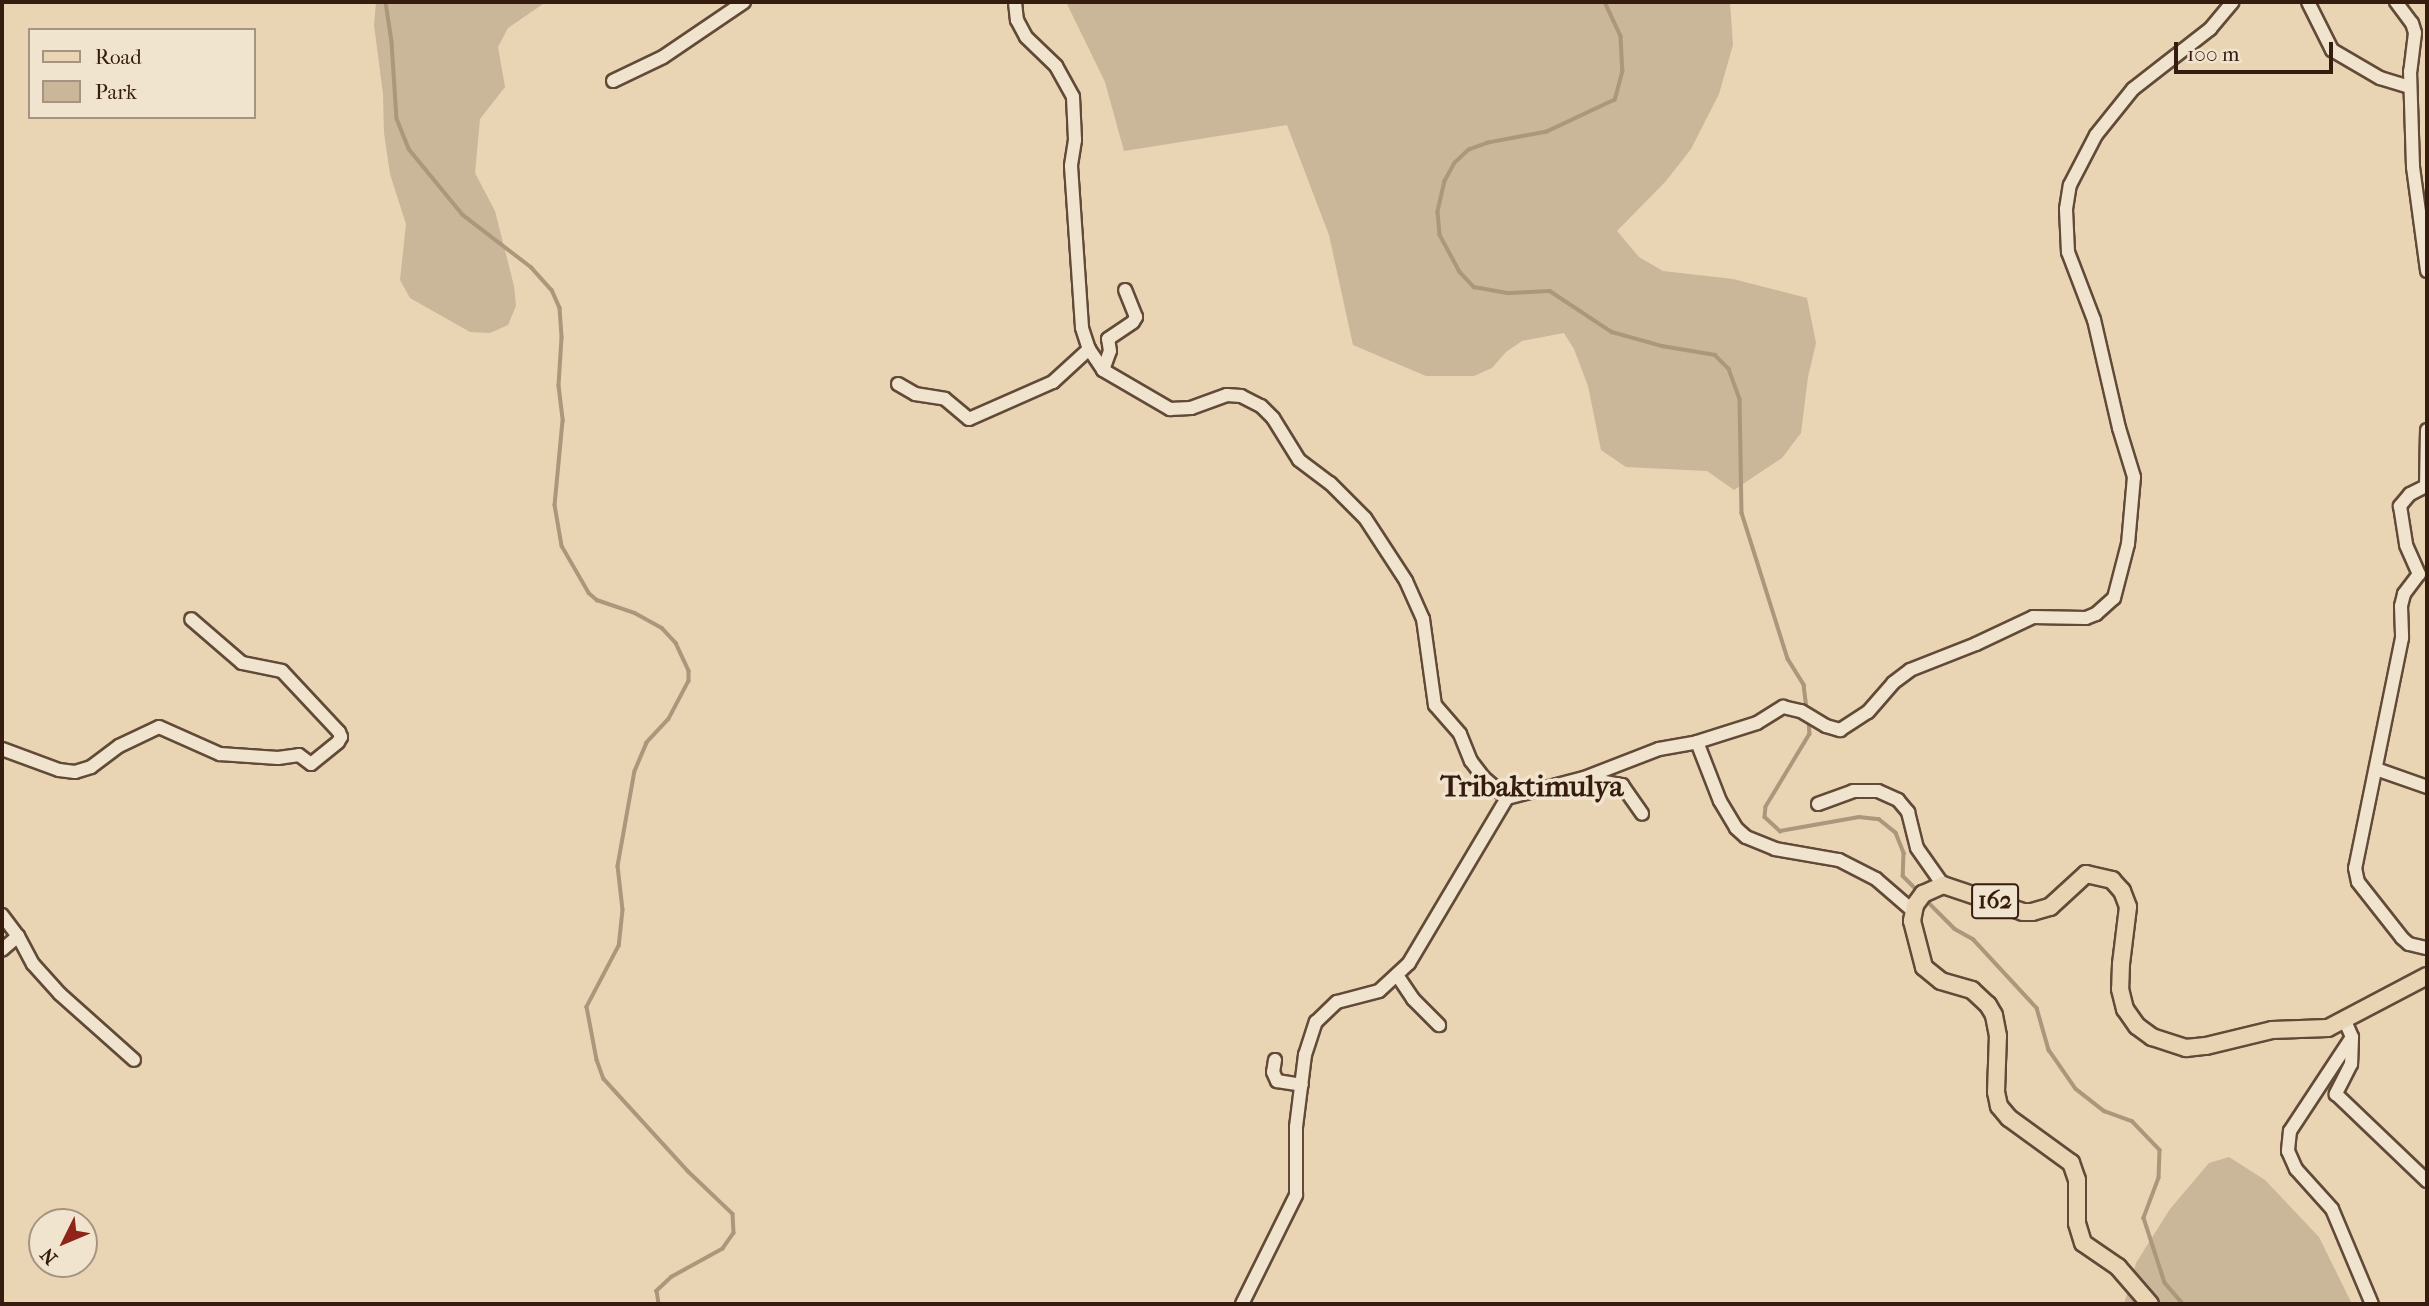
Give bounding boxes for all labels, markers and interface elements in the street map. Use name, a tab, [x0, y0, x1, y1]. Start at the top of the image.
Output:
legend	[28, 28, 256, 119]
scale bar	[2177, 28, 2336, 72]
text: 100 m	[2187, 42, 2240, 66]
text: Road	[95, 45, 142, 69]
text: Park	[95, 80, 137, 104]
district label: Tribaktimulya	[1441, 769, 1623, 805]
road number: 162	[1970, 880, 2020, 922]
north arrow	[28, 1208, 98, 1278]
text: N	[36, 1243, 62, 1269]

